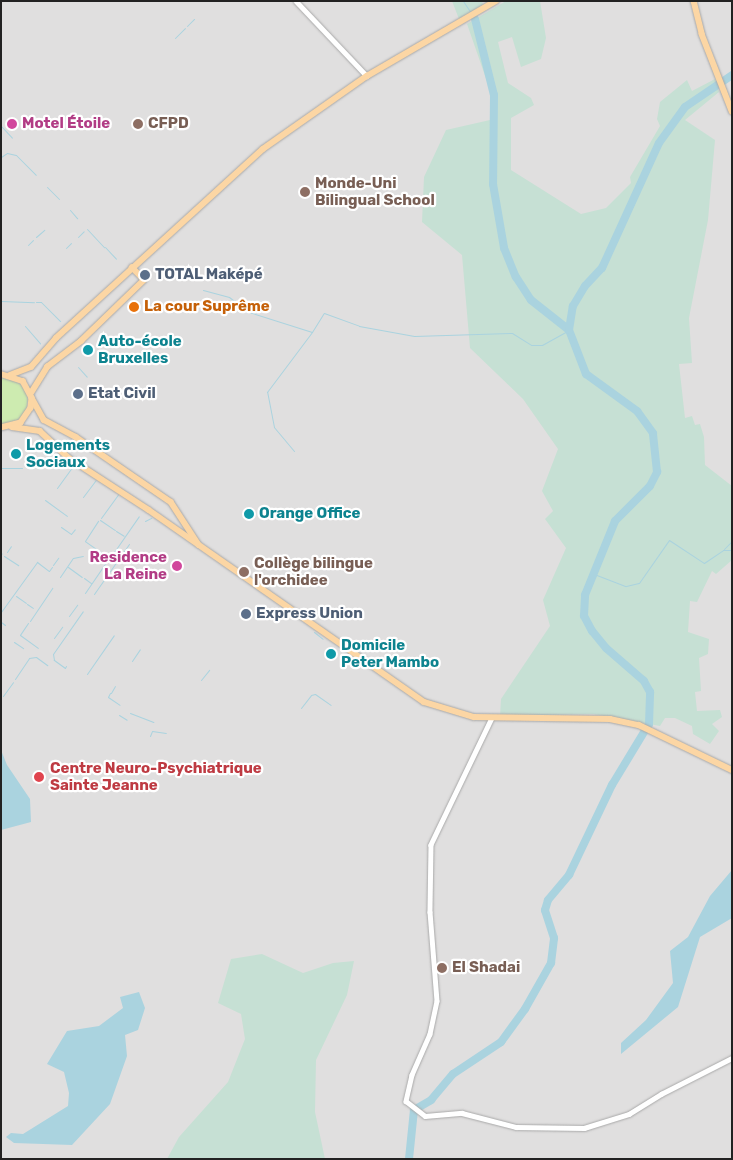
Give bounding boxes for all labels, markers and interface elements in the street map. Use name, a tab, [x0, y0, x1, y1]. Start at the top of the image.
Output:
place label: Motel Étoile	[22, 115, 110, 133]
place label: CFPD	[148, 115, 189, 133]
marker: Motel Étoile	[6, 118, 18, 130]
marker: CFPD	[132, 118, 144, 130]
place label: Monde-Uni Bilingual School	[315, 174, 435, 209]
marker: Monde-Uni Bilingual School	[299, 186, 311, 198]
place label: TOTAL Maképé	[155, 266, 263, 284]
marker: TOTAL Maképé	[139, 269, 151, 281]
place label: La cour Suprême	[144, 298, 270, 316]
marker: La cour Suprême	[128, 301, 140, 313]
place label: Auto-école Bruxelles	[98, 332, 182, 367]
marker: Auto-école Bruxelles	[82, 344, 94, 356]
place label: Etat Civil	[88, 385, 156, 403]
marker: Etat Civil	[72, 388, 84, 400]
place label: Logements Sociaux	[26, 436, 110, 471]
marker: Logements Sociaux	[10, 448, 22, 460]
place label: Orange Office	[259, 505, 361, 523]
marker: Orange Office	[243, 508, 255, 520]
place label: Residence La Reine	[89, 548, 167, 583]
place label: Collège bilingue l'orchidee	[254, 554, 373, 589]
marker: Residence La Reine	[171, 560, 183, 572]
marker: Collège bilingue l'orchidee	[238, 566, 250, 578]
place label: Express Union	[256, 605, 363, 623]
marker: Express Union	[240, 608, 252, 620]
place label: Domicile Peter Mambo	[341, 636, 439, 671]
marker: Domicile Peter Mambo	[325, 648, 337, 660]
place label: Centre Neuro-Psychiatrique Sainte Jeanne	[50, 759, 262, 794]
marker: Centre Neuro-Psychiatrique Sainte Jeanne	[32, 770, 46, 784]
place label: El Shadai	[452, 959, 520, 977]
marker: El Shadai	[436, 962, 448, 974]

